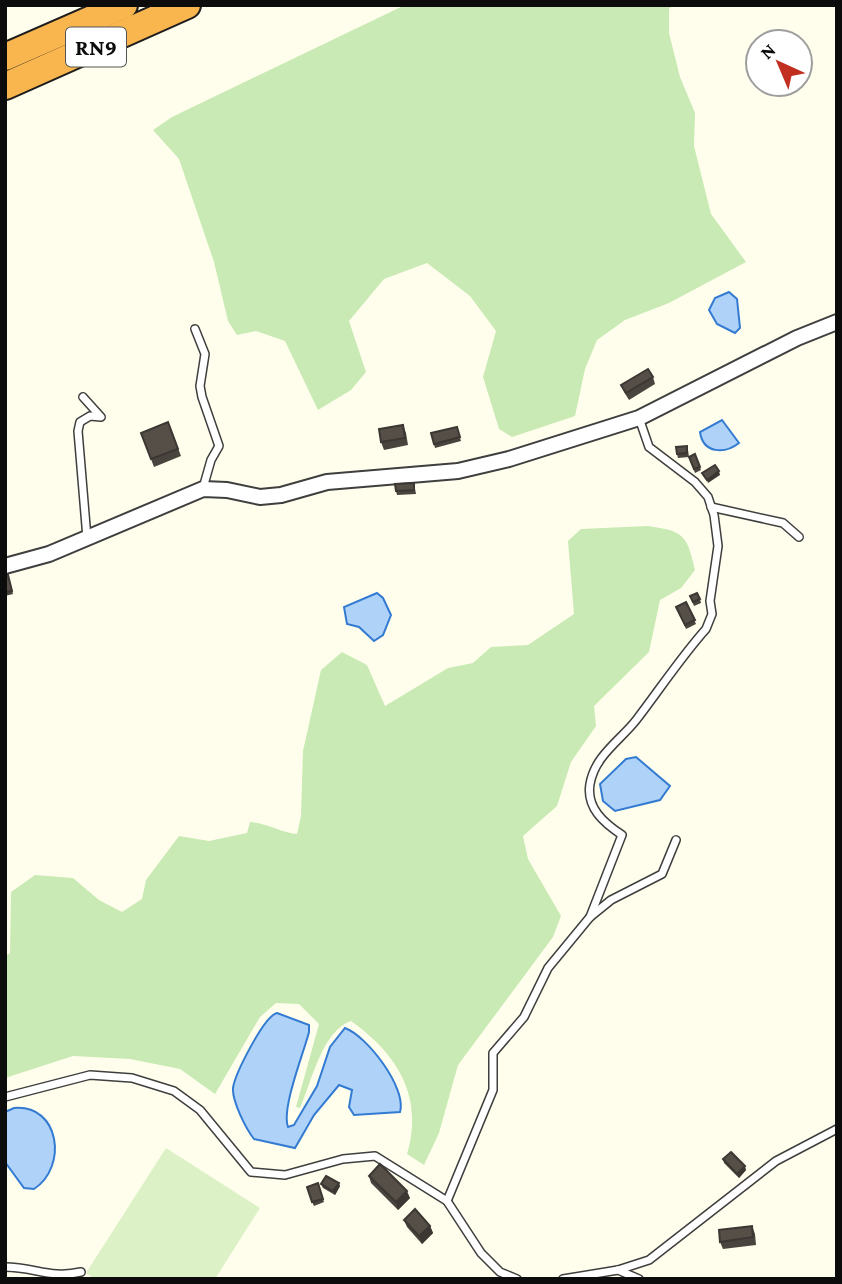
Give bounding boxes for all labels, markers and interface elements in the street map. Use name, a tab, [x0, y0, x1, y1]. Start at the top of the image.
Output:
road number: RN9	[66, 28, 126, 66]
north arrow	[744, 28, 814, 98]
text: N	[756, 39, 780, 63]

